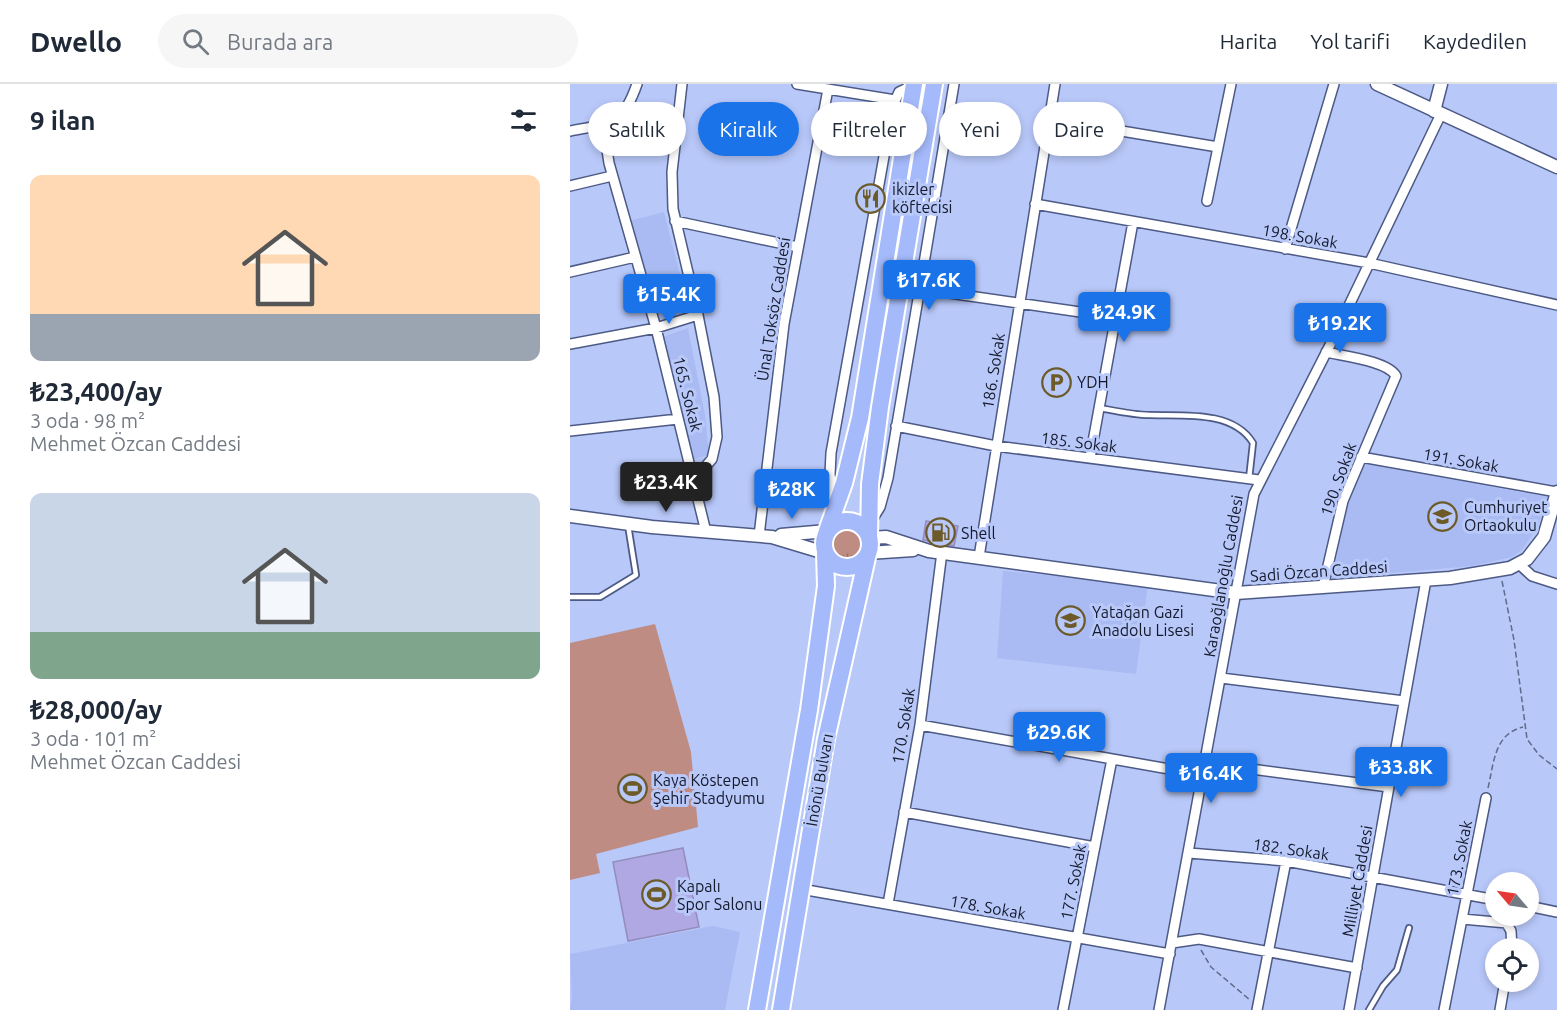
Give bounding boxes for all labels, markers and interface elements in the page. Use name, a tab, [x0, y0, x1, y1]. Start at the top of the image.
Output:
search box	[158, 14, 578, 68]
icon: search	[179, 25, 212, 58]
text: Dwello	[30, 26, 122, 57]
text: Burada ara	[227, 29, 333, 54]
text: Harita	[1220, 29, 1277, 53]
text: Yol tarifi	[1310, 29, 1390, 53]
text: Kaydedilen	[1423, 29, 1527, 53]
chip: Satılık	[588, 102, 686, 156]
chip: Kiralık	[698, 102, 799, 156]
chip: Filtreler	[811, 102, 927, 156]
chip: Yeni	[939, 102, 1021, 156]
chip: Daire	[1033, 102, 1125, 156]
icon: filters	[507, 104, 540, 137]
text: 9 ilan	[30, 106, 96, 135]
place label: ikizler köftecisi	[892, 180, 952, 216]
restaurant icon: ikizler köftecisi	[855, 182, 887, 214]
icon: home	[231, 214, 339, 322]
street label: 198. Sokak	[1261, 220, 1339, 252]
street label: Ünal Toksöz Caddesi	[753, 236, 793, 382]
pin: ₺17.6K	[880, 260, 978, 311]
text: ₺17.6K	[897, 268, 961, 291]
pin: ₺15.4K	[620, 274, 718, 325]
text: ₺15.4K	[637, 282, 701, 305]
pin: ₺24.9K	[1075, 292, 1173, 343]
text: ₺24.9K	[1092, 300, 1156, 323]
pin: ₺19.2K	[1291, 303, 1389, 354]
text: ₺19.2K	[1308, 311, 1372, 334]
street label: 186. Sokak	[978, 332, 1008, 410]
street label: 165. Sokak	[670, 355, 706, 433]
parking icon: YDH	[1040, 366, 1072, 398]
place label: YDH	[1077, 373, 1109, 391]
text: ₺23,400/ay	[30, 377, 162, 406]
text: 3 oda · 98 m²	[30, 409, 145, 432]
street label: 185. Sokak	[1040, 428, 1118, 456]
text: Mehmet Özcan Caddesi	[30, 432, 241, 455]
street label: 190. Sokak	[1316, 440, 1360, 518]
street label: 191. Sokak	[1422, 444, 1500, 476]
pin: ₺23.4K	[617, 462, 715, 513]
pin: ₺28K	[756, 469, 828, 520]
text: ₺23.4K	[634, 470, 698, 493]
text: ₺28K	[768, 477, 816, 500]
street label: Karaoğlanoğlu Caddesi	[1200, 494, 1246, 658]
place label: Cumhuriyet Ortaokulu	[1464, 498, 1548, 534]
school or university icon: Cumhuriyet Ortaokulu	[1427, 500, 1459, 532]
fuel station icon: Shell	[924, 517, 956, 549]
place label: Shell	[961, 524, 996, 542]
icon: home	[231, 532, 339, 640]
street label: Sadi Özcan Caddesi	[1250, 557, 1388, 585]
place label: Yatağan Gazi Anadolu Lisesi	[1092, 603, 1194, 639]
school or university icon: Yatağan Gazi Anadolu Lisesi	[1055, 605, 1087, 637]
street label: 170. Sokak	[888, 687, 918, 765]
text: ₺28,000/ay	[30, 695, 162, 724]
pin: ₺29.6K	[1010, 712, 1108, 763]
text: ₺29.6K	[1027, 720, 1091, 743]
text: 3 oda · 101 m²	[30, 727, 156, 750]
street label: İnönü Bulvarı	[802, 732, 836, 828]
pin: ₺33.8K	[1352, 747, 1450, 798]
text: Mehmet Özcan Caddesi	[30, 750, 241, 773]
pin: ₺16.4K	[1162, 753, 1260, 804]
text: ₺33.8K	[1369, 755, 1433, 778]
text: ₺16.4K	[1179, 761, 1243, 784]
place label: Kaya Köstepen Şehir Stadyumu	[653, 771, 765, 807]
sports icon: Kaya Köstepen Şehir Stadyumu	[616, 773, 648, 805]
street label: 173. Sokak	[1443, 819, 1475, 897]
street label: Milliyet Caddesi	[1338, 824, 1376, 938]
street label: 182. Sokak	[1252, 835, 1330, 863]
street label: 177. Sokak	[1057, 843, 1089, 921]
north arrow	[1485, 872, 1539, 926]
map controls	[1485, 872, 1539, 992]
place label: Kapalı Spor Salonu	[677, 877, 762, 913]
sports icon: Kapalı Spor Salonu	[640, 879, 672, 911]
street label: 178. Sokak	[949, 891, 1027, 923]
button: locate	[1485, 938, 1539, 992]

